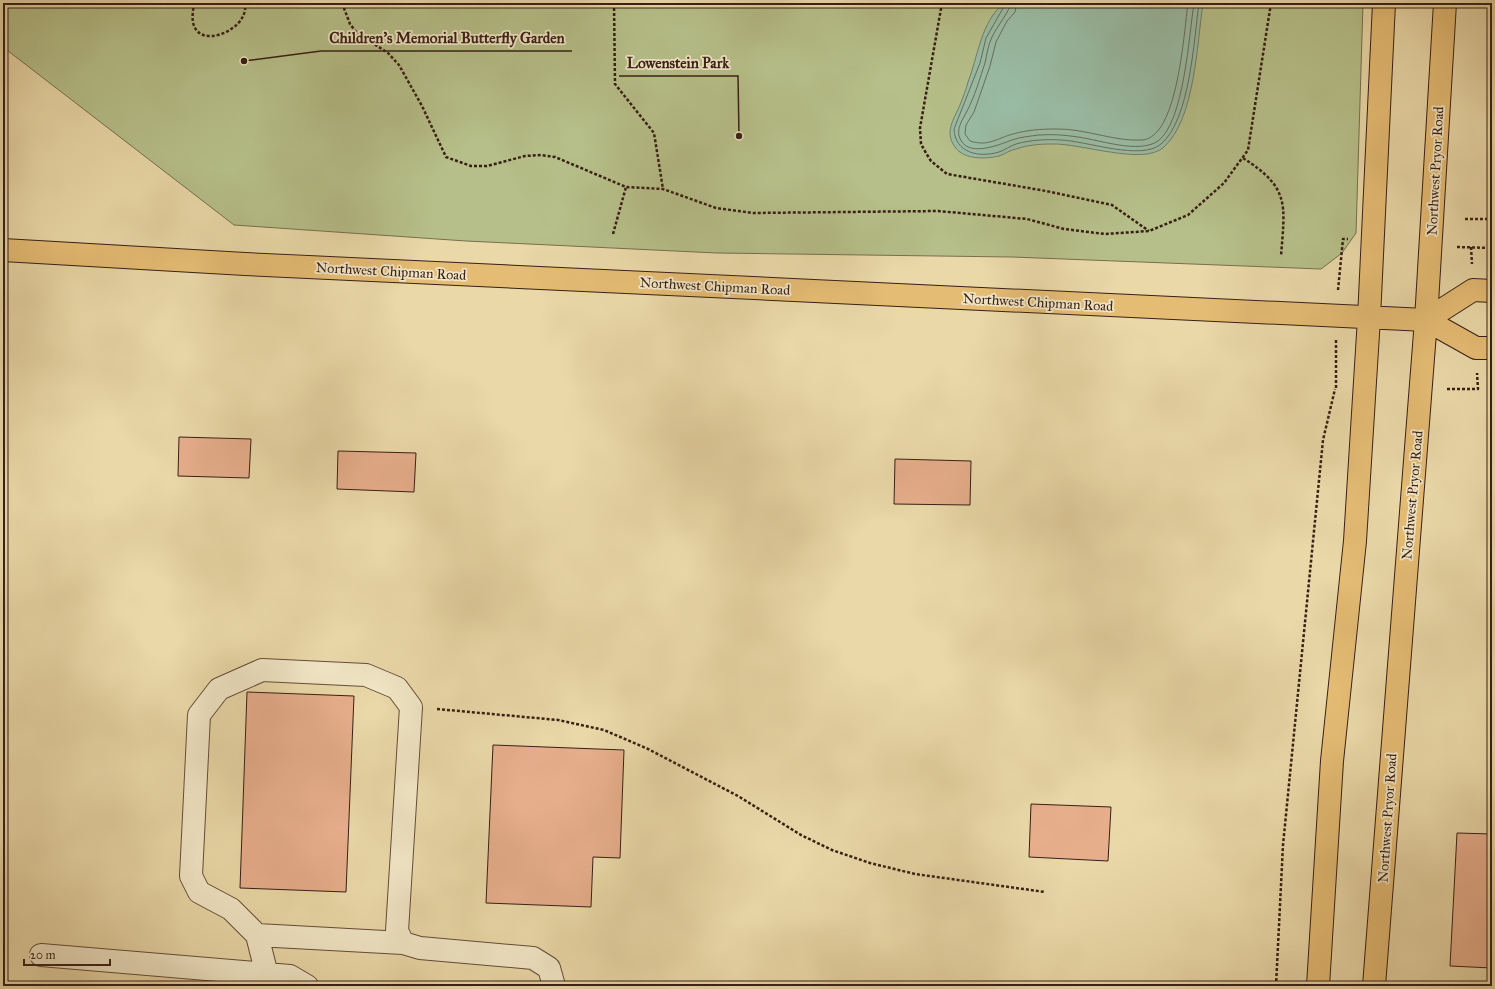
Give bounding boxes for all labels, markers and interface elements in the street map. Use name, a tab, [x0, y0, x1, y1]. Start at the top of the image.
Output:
callout: Children's Memorial Butterfly Garden	[321, 24, 572, 51]
text: Children's Memorial Butterfly Garden	[329, 29, 566, 48]
callout: Lowenstein Park	[619, 49, 738, 76]
text: Lowenstein Park	[627, 54, 730, 72]
street label: Northwest Pryor Road	[1424, 106, 1447, 236]
street label: Northwest Chipman Road	[315, 259, 467, 284]
street label: Northwest Chipman Road	[639, 274, 791, 299]
street label: Northwest Chipman Road	[962, 290, 1114, 315]
street label: Northwest Pryor Road	[1398, 430, 1427, 560]
street label: Northwest Pryor Road	[1375, 753, 1400, 883]
scale bar	[24, 941, 110, 967]
text: 20 m	[30, 948, 56, 962]

